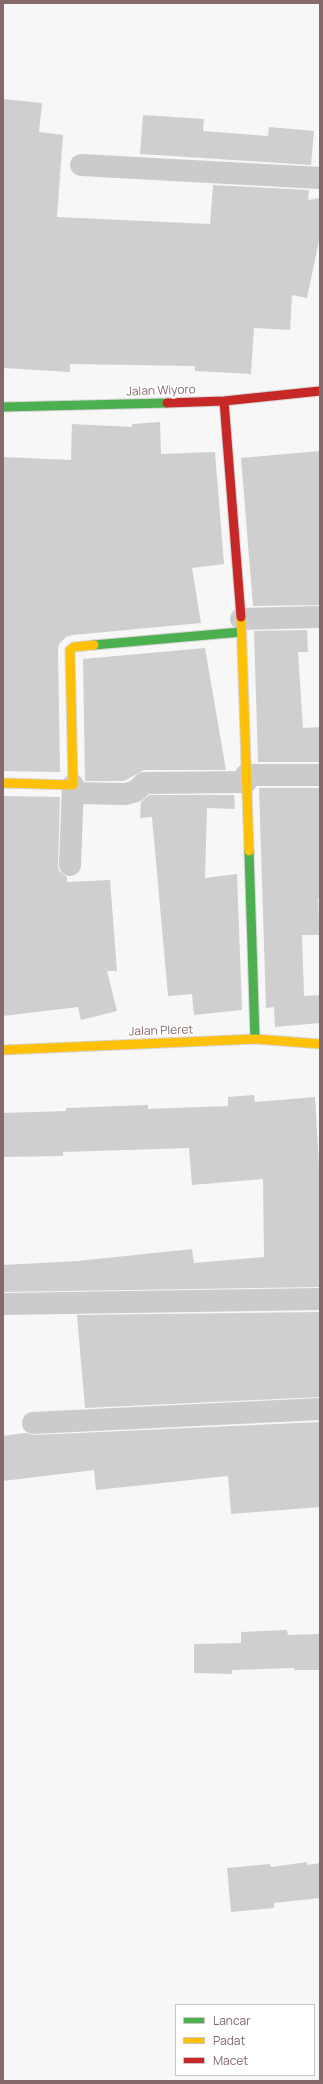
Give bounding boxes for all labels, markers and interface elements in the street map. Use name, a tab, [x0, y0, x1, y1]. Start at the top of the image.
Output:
street label: Jalan Wiyoro	[126, 383, 196, 399]
street label: Jalan Pleret	[129, 1023, 193, 1039]
legend	[175, 2004, 315, 2076]
text: Lancar	[213, 2012, 250, 2029]
text: Padat	[213, 2032, 245, 2049]
text: Macet	[213, 2052, 248, 2069]

